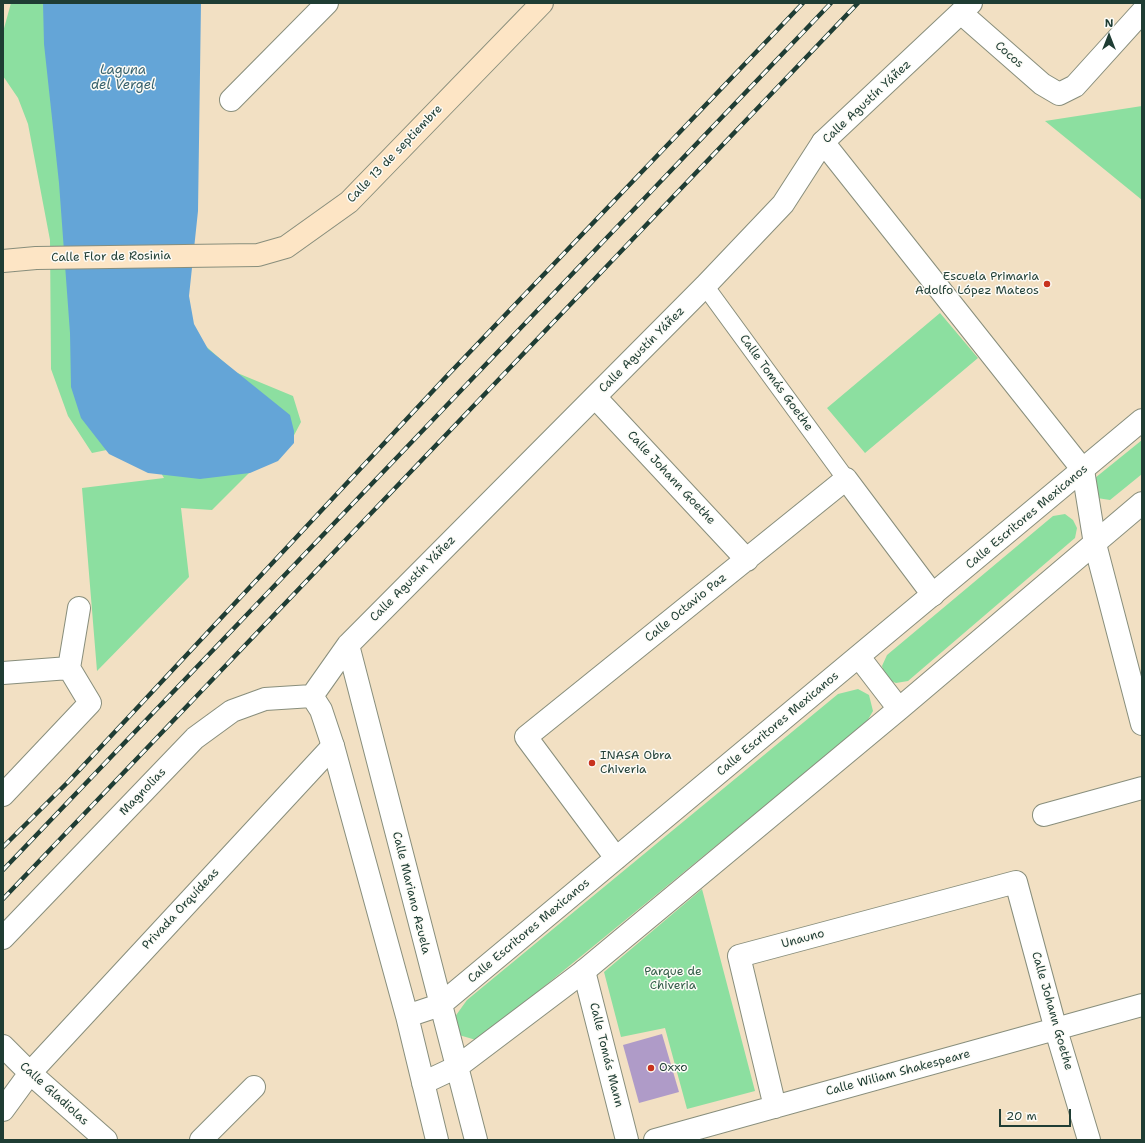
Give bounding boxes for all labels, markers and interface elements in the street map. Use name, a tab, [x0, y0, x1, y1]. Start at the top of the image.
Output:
north arrow	[1089, 16, 1129, 56]
text: N	[1105, 16, 1113, 31]
street label: Cocos	[992, 39, 1026, 71]
street label: Calle Agustín Yáñez	[820, 57, 914, 147]
water label: Laguna del Vergel	[91, 63, 155, 94]
street label: Calle 13 de septiembre	[344, 102, 446, 206]
street label: Calle Flor de Rosinia	[51, 249, 171, 265]
place label: Escuela Primaria Adolfo López Mateos	[915, 270, 1039, 298]
marker: Escuela Primaria Adolfo López Mateos	[1042, 279, 1052, 289]
street label: Calle Agustín Yáñez	[596, 304, 688, 396]
street label: Calle Tomás Goethe	[736, 332, 816, 434]
street label: Calle Johann Goethe	[624, 428, 718, 528]
street label: Calle Escritores Mexicanos	[963, 462, 1091, 572]
street label: Calle Agustín Yáñez	[367, 533, 459, 625]
street label: Calle Octavio Paz	[642, 571, 730, 645]
street label: Calle Escritores Mexicanos	[714, 669, 842, 779]
place label: INASA Obra Chiveria	[600, 749, 671, 777]
marker: INASA Obra Chiveria	[587, 758, 597, 768]
street label: Magnolias	[117, 765, 169, 819]
street label: Calle Mariano Azuela	[389, 830, 433, 956]
street label: Privada Orquídeas	[140, 865, 222, 953]
street label: Calle Escritores Mexicanos	[465, 876, 593, 986]
street label: Unauno	[780, 926, 826, 952]
street label: Calle Johann Goethe	[1028, 950, 1076, 1072]
park label: Parque de Chiveria	[644, 965, 702, 993]
street label: Calle Tomás Mann	[586, 1001, 626, 1109]
street label: Calle Wiliam Shakespeare	[824, 1047, 972, 1099]
street label: Calle Gladiolas	[17, 1059, 91, 1129]
place label: Oxxo	[659, 1061, 688, 1075]
marker: Oxxo	[646, 1063, 656, 1073]
scale bar	[1001, 1101, 1073, 1127]
text: 20 m	[1006, 1108, 1037, 1124]

